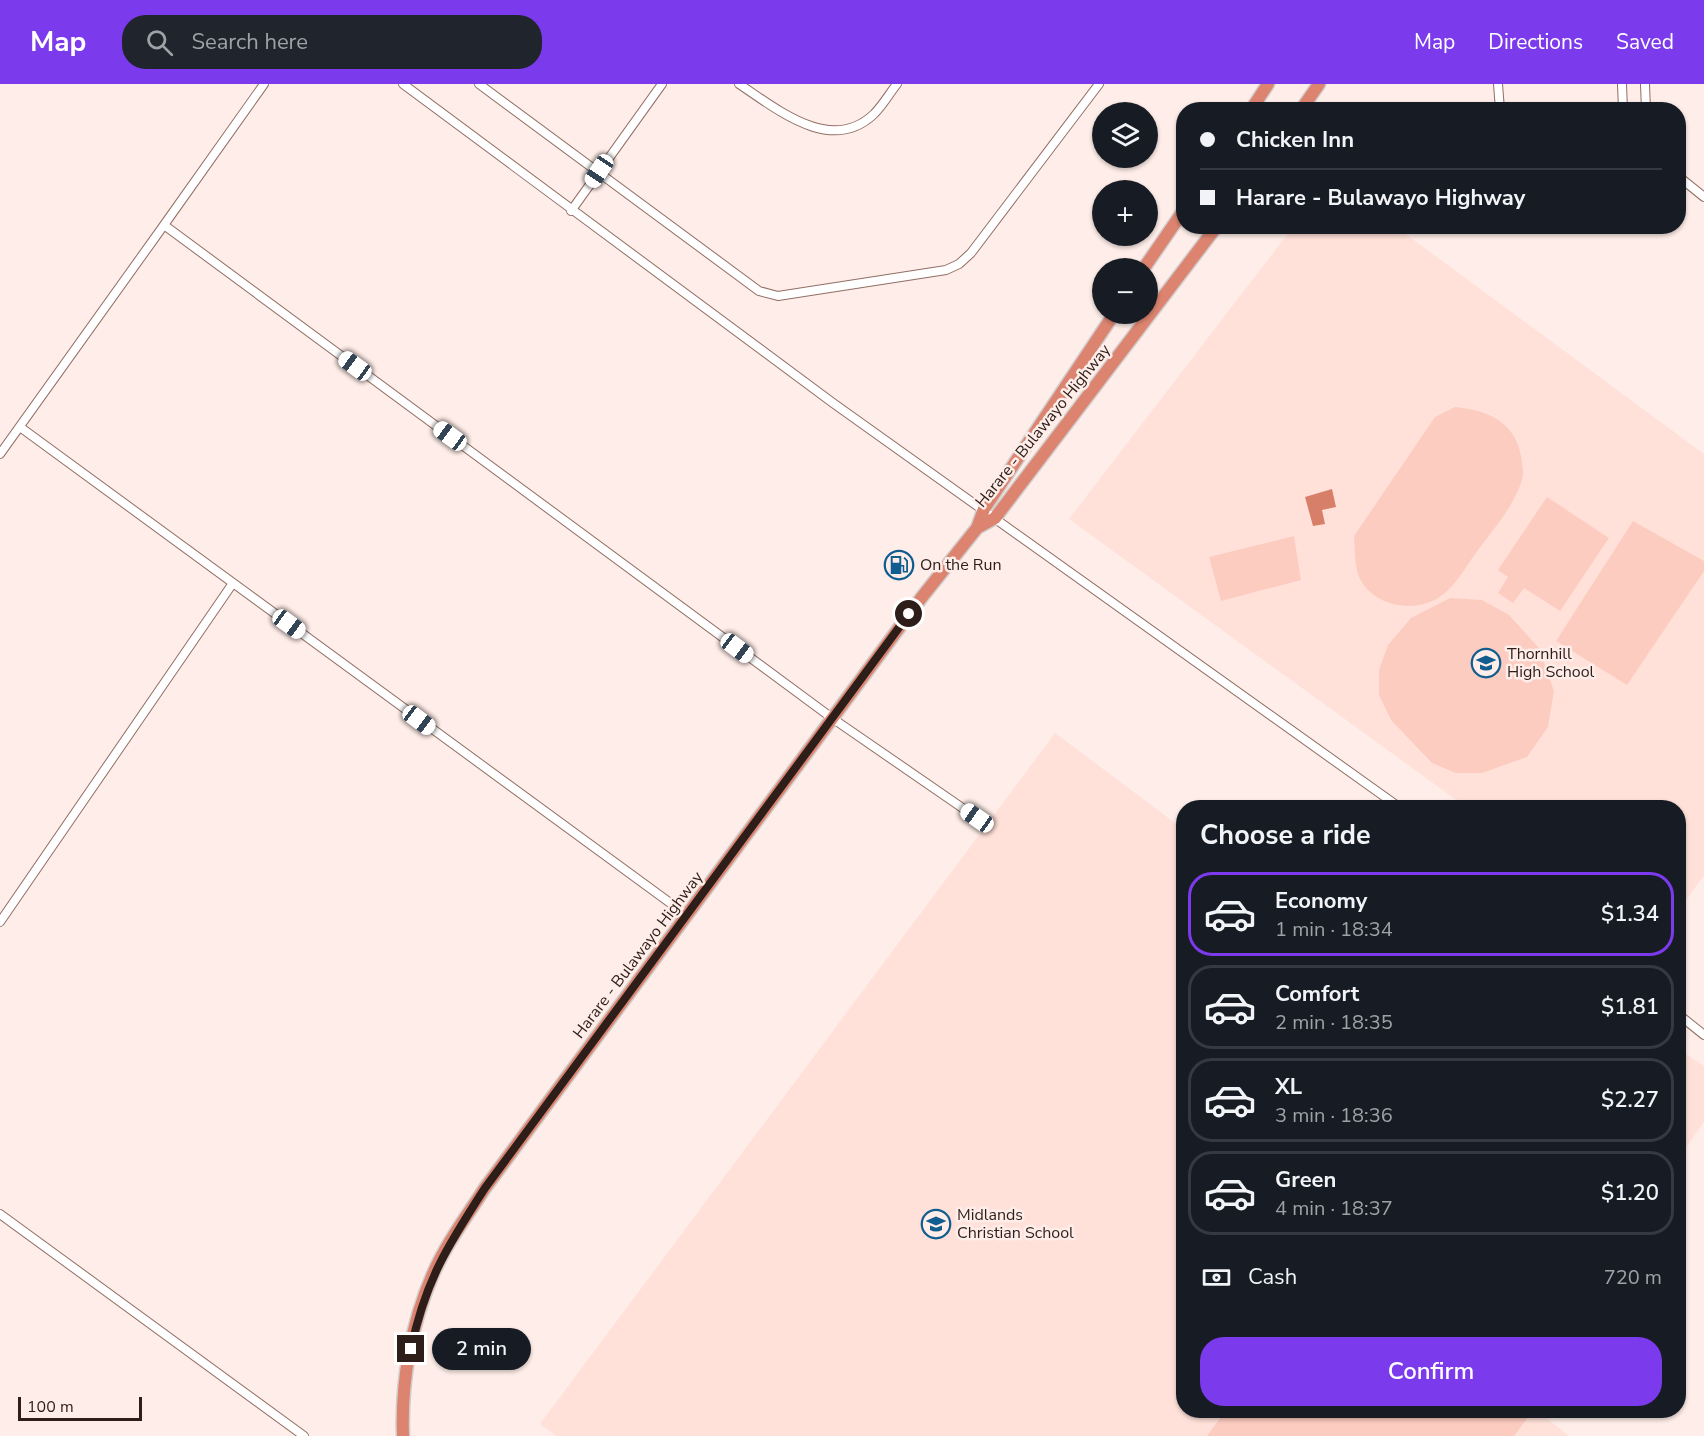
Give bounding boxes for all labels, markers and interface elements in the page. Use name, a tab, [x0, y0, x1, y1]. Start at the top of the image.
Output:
search box	[122, 15, 542, 69]
text: Map	[30, 23, 86, 61]
icon: search	[143, 26, 176, 59]
text: Search here	[191, 27, 308, 57]
text: Map	[1414, 28, 1455, 56]
text: Directions	[1488, 28, 1583, 56]
text: Saved	[1616, 28, 1674, 56]
map controls	[1092, 102, 1158, 324]
button: layers	[1092, 102, 1158, 168]
text: Chicken Inn	[1236, 125, 1354, 155]
car	[581, 151, 617, 191]
button: +	[1092, 180, 1158, 246]
text: Harare - Bulawayo Highway	[1236, 183, 1525, 213]
button: −	[1092, 258, 1158, 324]
street label: Harare - Bulawayo Highway	[970, 339, 1116, 512]
car	[335, 348, 375, 384]
car	[430, 418, 470, 454]
fuel station icon: On the Run	[883, 549, 915, 581]
place label: On the Run	[920, 554, 1002, 576]
route start	[895, 600, 922, 627]
car	[269, 606, 309, 642]
car	[717, 630, 757, 666]
place label: Thornhill High School	[1507, 643, 1595, 683]
school or university icon: Thornhill High School	[1470, 647, 1502, 679]
car	[399, 702, 439, 738]
car	[957, 800, 997, 836]
text: Choose a ride	[1200, 817, 1371, 854]
street label: Harare - Bulawayo Highway	[568, 866, 709, 1043]
text: Economy	[1275, 886, 1367, 916]
icon: car	[1203, 887, 1257, 941]
text: $1.34	[1601, 899, 1659, 929]
text: 1 min · 18:34	[1275, 916, 1393, 943]
text: Comfort	[1275, 979, 1359, 1009]
icon: car	[1203, 980, 1257, 1034]
text: $1.81	[1601, 992, 1659, 1022]
text: 2 min · 18:35	[1275, 1009, 1393, 1036]
text: XL	[1275, 1072, 1302, 1102]
icon: car	[1203, 1073, 1257, 1127]
text: $2.27	[1601, 1085, 1659, 1115]
text: 3 min · 18:36	[1275, 1102, 1393, 1129]
text: Green	[1275, 1165, 1336, 1195]
icon: car	[1203, 1166, 1257, 1220]
text: $1.20	[1601, 1178, 1659, 1208]
text: 4 min · 18:37	[1275, 1195, 1393, 1222]
place label: Midlands Christian School	[957, 1204, 1074, 1244]
school or university icon: Midlands Christian School	[920, 1208, 952, 1240]
icon: cash	[1200, 1261, 1233, 1294]
text: Cash	[1248, 1262, 1297, 1292]
text: 720 m	[1604, 1264, 1662, 1291]
callout: 2 min	[432, 1328, 531, 1370]
route end	[397, 1335, 424, 1362]
text: 2 min	[456, 1335, 507, 1362]
button: Confirm	[1200, 1337, 1662, 1406]
scale bar	[18, 1394, 142, 1422]
text: 100 m	[27, 1396, 74, 1418]

